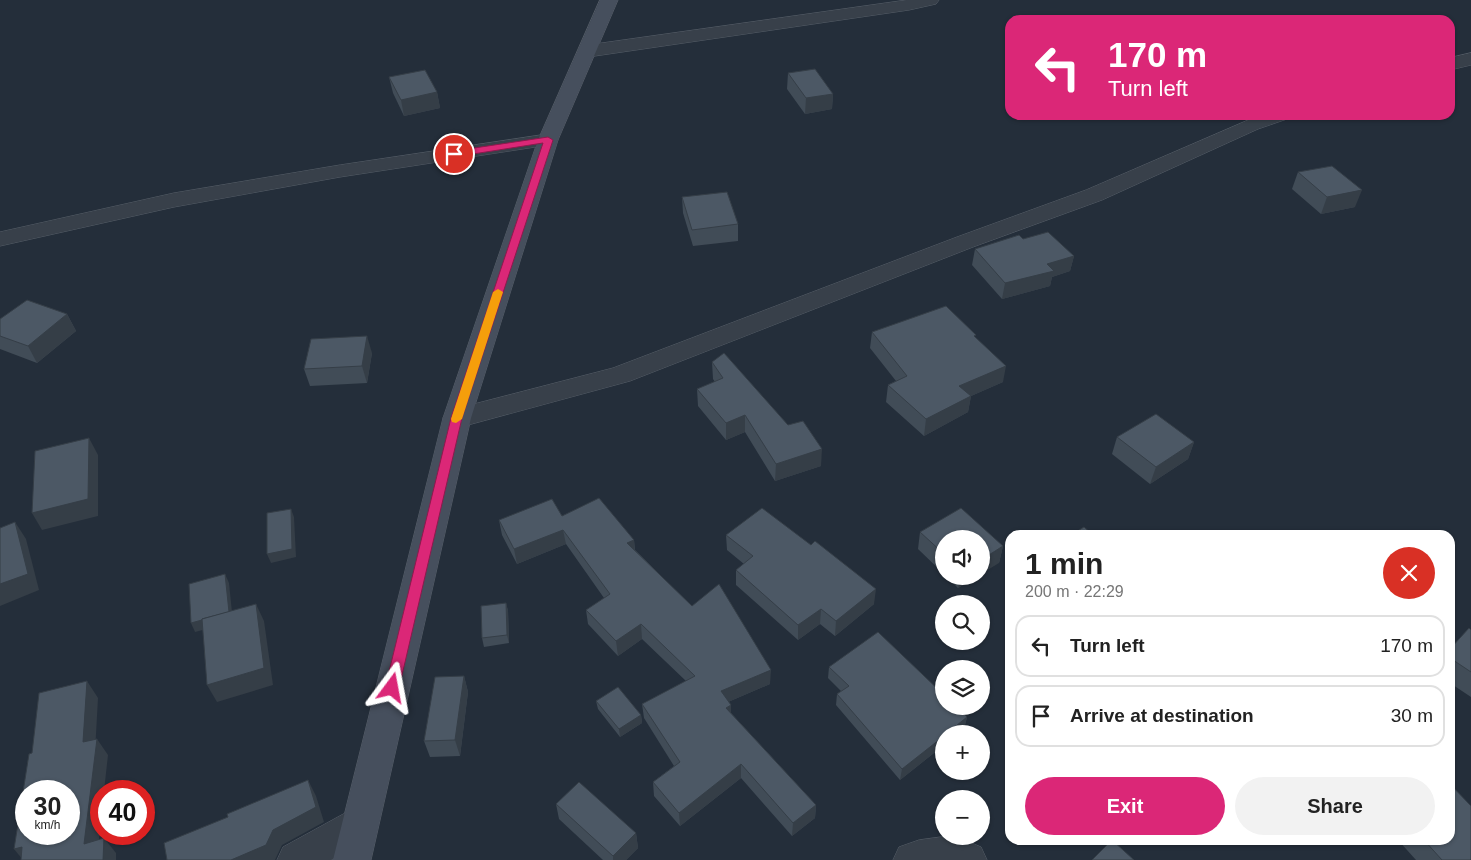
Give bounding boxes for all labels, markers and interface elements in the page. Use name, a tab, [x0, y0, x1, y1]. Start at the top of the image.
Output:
icon: left	[1025, 35, 1090, 100]
text: 170 m	[1108, 35, 1207, 74]
text: Turn left	[1108, 76, 1188, 101]
pin	[433, 133, 475, 175]
icon: arrive	[440, 140, 468, 168]
map controls	[935, 530, 990, 845]
button: sound	[935, 530, 990, 585]
text: 1 min	[1025, 547, 1103, 580]
button: close	[1383, 547, 1435, 599]
text: 200 m · 22:29	[1025, 583, 1124, 600]
button: search	[935, 595, 990, 650]
icon: left	[1027, 632, 1055, 660]
text: Turn left	[1070, 635, 1145, 656]
text: 170 m	[1380, 635, 1433, 656]
button: layers	[935, 660, 990, 715]
position arrow	[365, 661, 417, 713]
icon: arrive	[1027, 702, 1055, 730]
text: Arrive at destination	[1070, 705, 1254, 726]
text: 30 m	[1391, 705, 1433, 726]
button: +	[935, 725, 990, 780]
button: Exit	[1025, 777, 1225, 835]
button: Share	[1235, 777, 1435, 835]
speed limit sign: 40	[90, 780, 155, 845]
button: −	[935, 790, 990, 845]
text: 30	[34, 792, 61, 820]
text: km/h	[34, 818, 61, 832]

